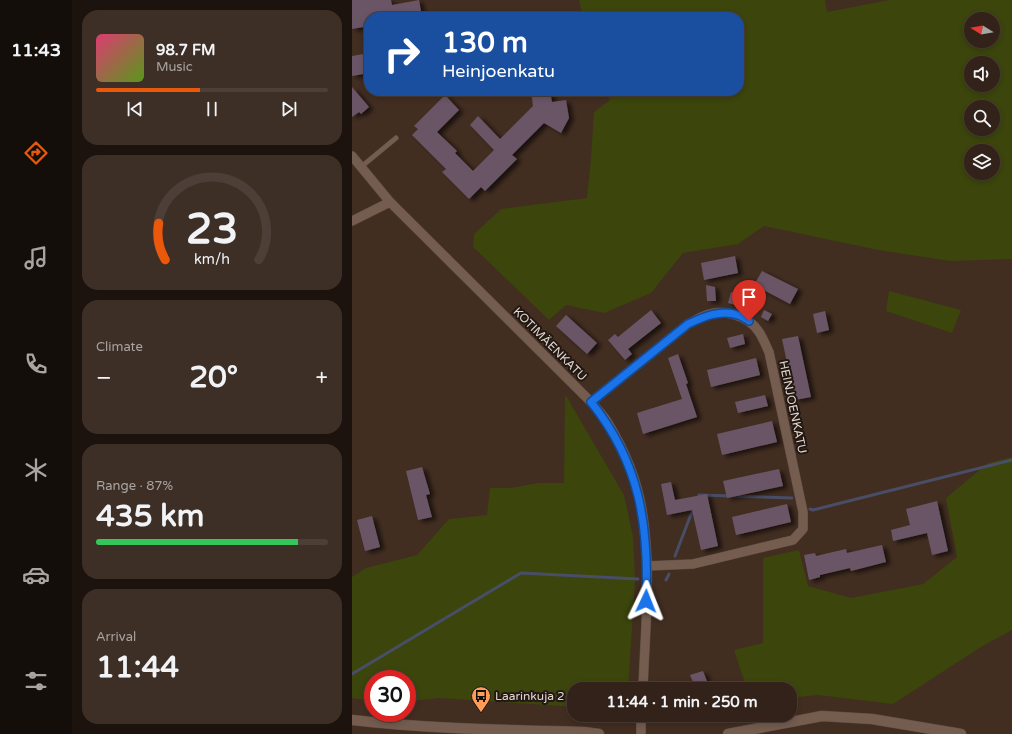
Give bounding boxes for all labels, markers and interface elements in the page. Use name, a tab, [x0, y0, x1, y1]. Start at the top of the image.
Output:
north arrow	[964, 12, 1000, 48]
map controls	[964, 12, 1000, 180]
text: 130 m	[442, 26, 528, 60]
icon: right	[376, 28, 428, 80]
text: 11:43	[11, 39, 61, 61]
text: 98.7 FM	[156, 41, 216, 59]
button: sound	[964, 56, 1000, 92]
text: Music	[156, 59, 193, 75]
text: Heinjoenkatu	[442, 60, 555, 82]
icon: previous	[124, 98, 146, 120]
icon: pause	[201, 98, 223, 120]
icon: next	[278, 98, 300, 120]
button: search	[964, 100, 1000, 136]
icon: directions	[22, 139, 50, 167]
button: layers	[964, 144, 1000, 180]
text: 23	[186, 205, 238, 255]
icon: music	[22, 244, 50, 272]
text: km/h	[194, 251, 230, 268]
pin	[732, 280, 766, 321]
icon: arrive	[738, 286, 760, 308]
street label: KOTIMÄENKATU	[510, 304, 590, 384]
text: Climate	[96, 339, 143, 355]
icon: phone	[22, 350, 50, 378]
text: 20°	[189, 359, 238, 396]
street label: HEINJOENKATU	[776, 359, 810, 455]
text: −	[96, 365, 112, 391]
text: +	[316, 365, 328, 391]
icon: climate	[22, 456, 50, 484]
text: Range · 87%	[96, 478, 173, 494]
text: 435 km	[96, 498, 204, 535]
icon: car	[22, 561, 50, 589]
position arrow	[625, 580, 667, 622]
text: Arrival	[96, 629, 136, 645]
text: 11:44	[96, 649, 179, 686]
icon: filters	[22, 667, 50, 695]
speed limit sign: 30	[364, 670, 416, 722]
bus stop icon: Laarinkuja 2	[470, 685, 492, 713]
place label: Laarinkuja 2	[495, 689, 565, 703]
text: 11:44 · 1 min · 250 m	[607, 693, 757, 711]

